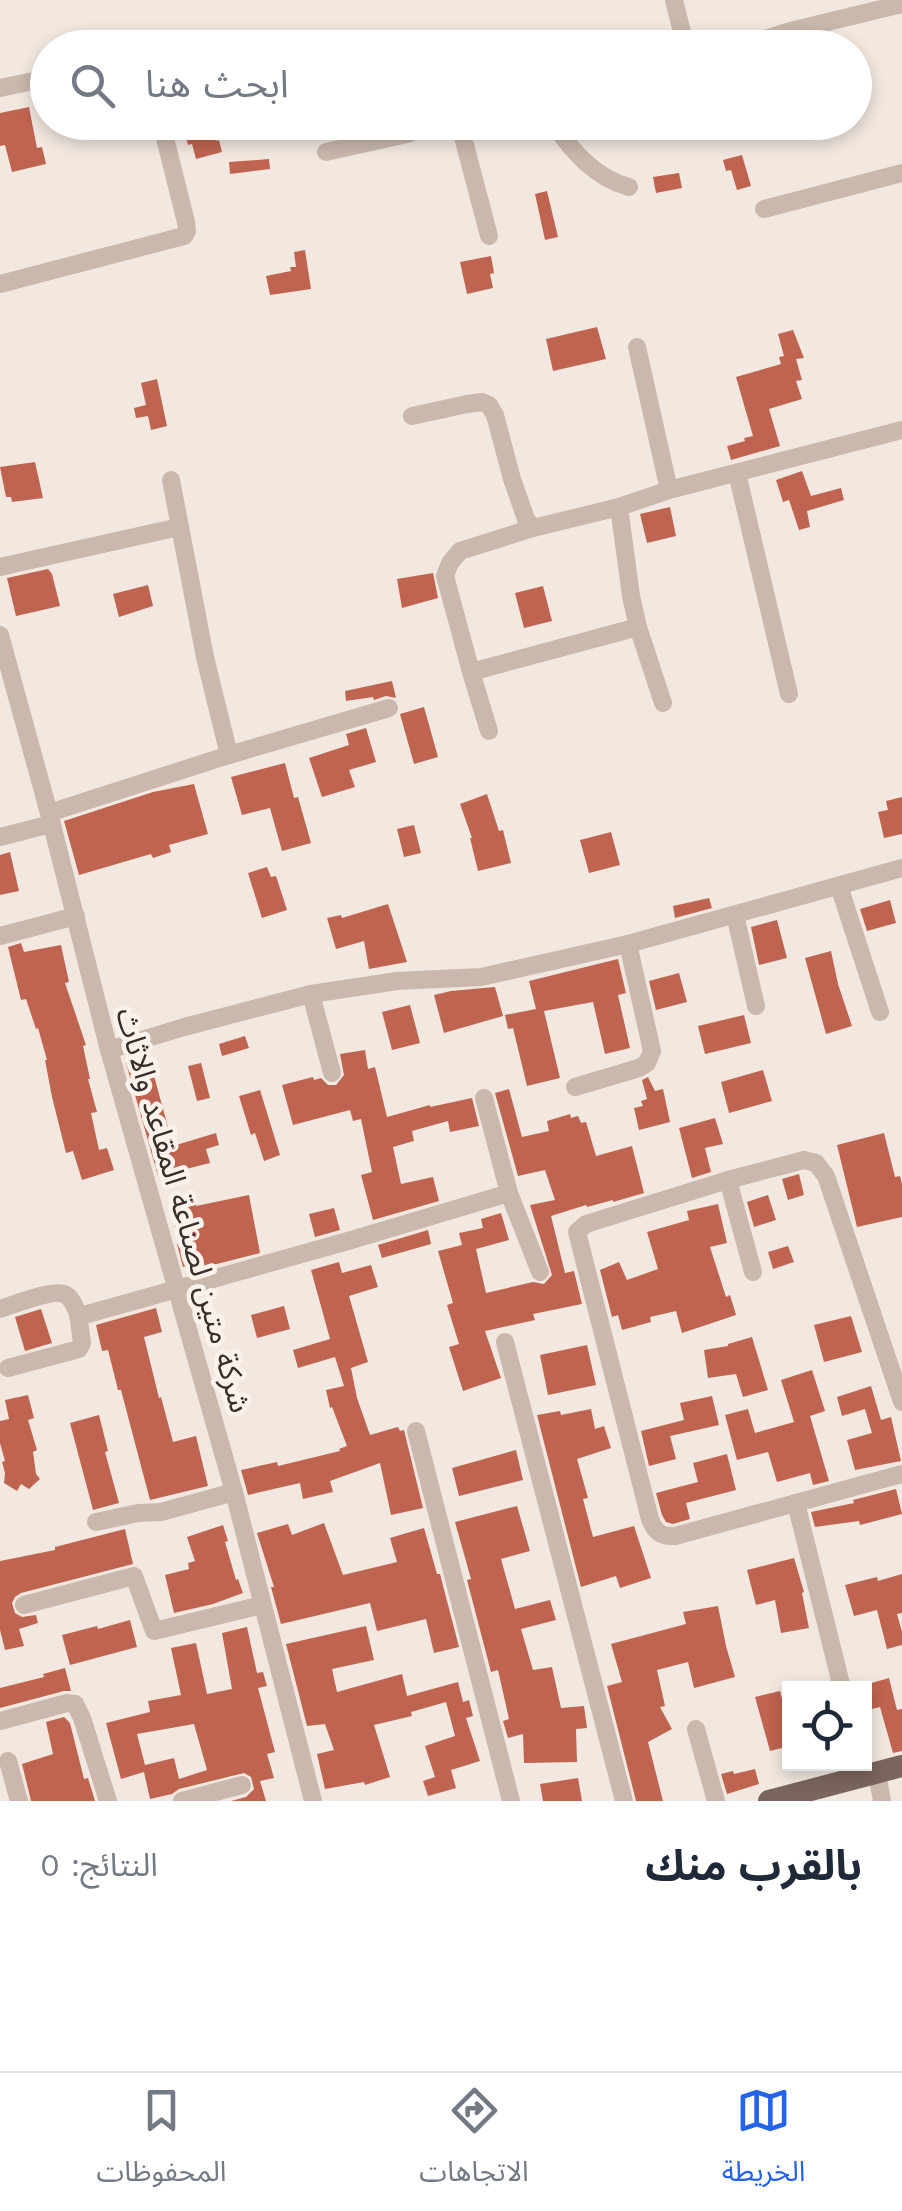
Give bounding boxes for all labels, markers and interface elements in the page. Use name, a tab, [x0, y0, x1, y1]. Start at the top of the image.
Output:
search box	[30, 30, 872, 140]
icon: search	[65, 58, 120, 113]
text: ابحث هنا	[145, 62, 289, 106]
street label: شركة متين لصناعة المقاعد والاثاث	[109, 1004, 259, 1416]
map controls	[782, 1681, 872, 1771]
button: locate	[782, 1681, 872, 1771]
text: بالقرب منك	[645, 1841, 862, 1890]
text: النتائج: 0	[40, 1846, 158, 1884]
tab: المحفوظات	[96, 2083, 226, 2202]
tab: الاتجاهات	[419, 2083, 529, 2202]
tab: الخريطة	[722, 2083, 806, 2202]

